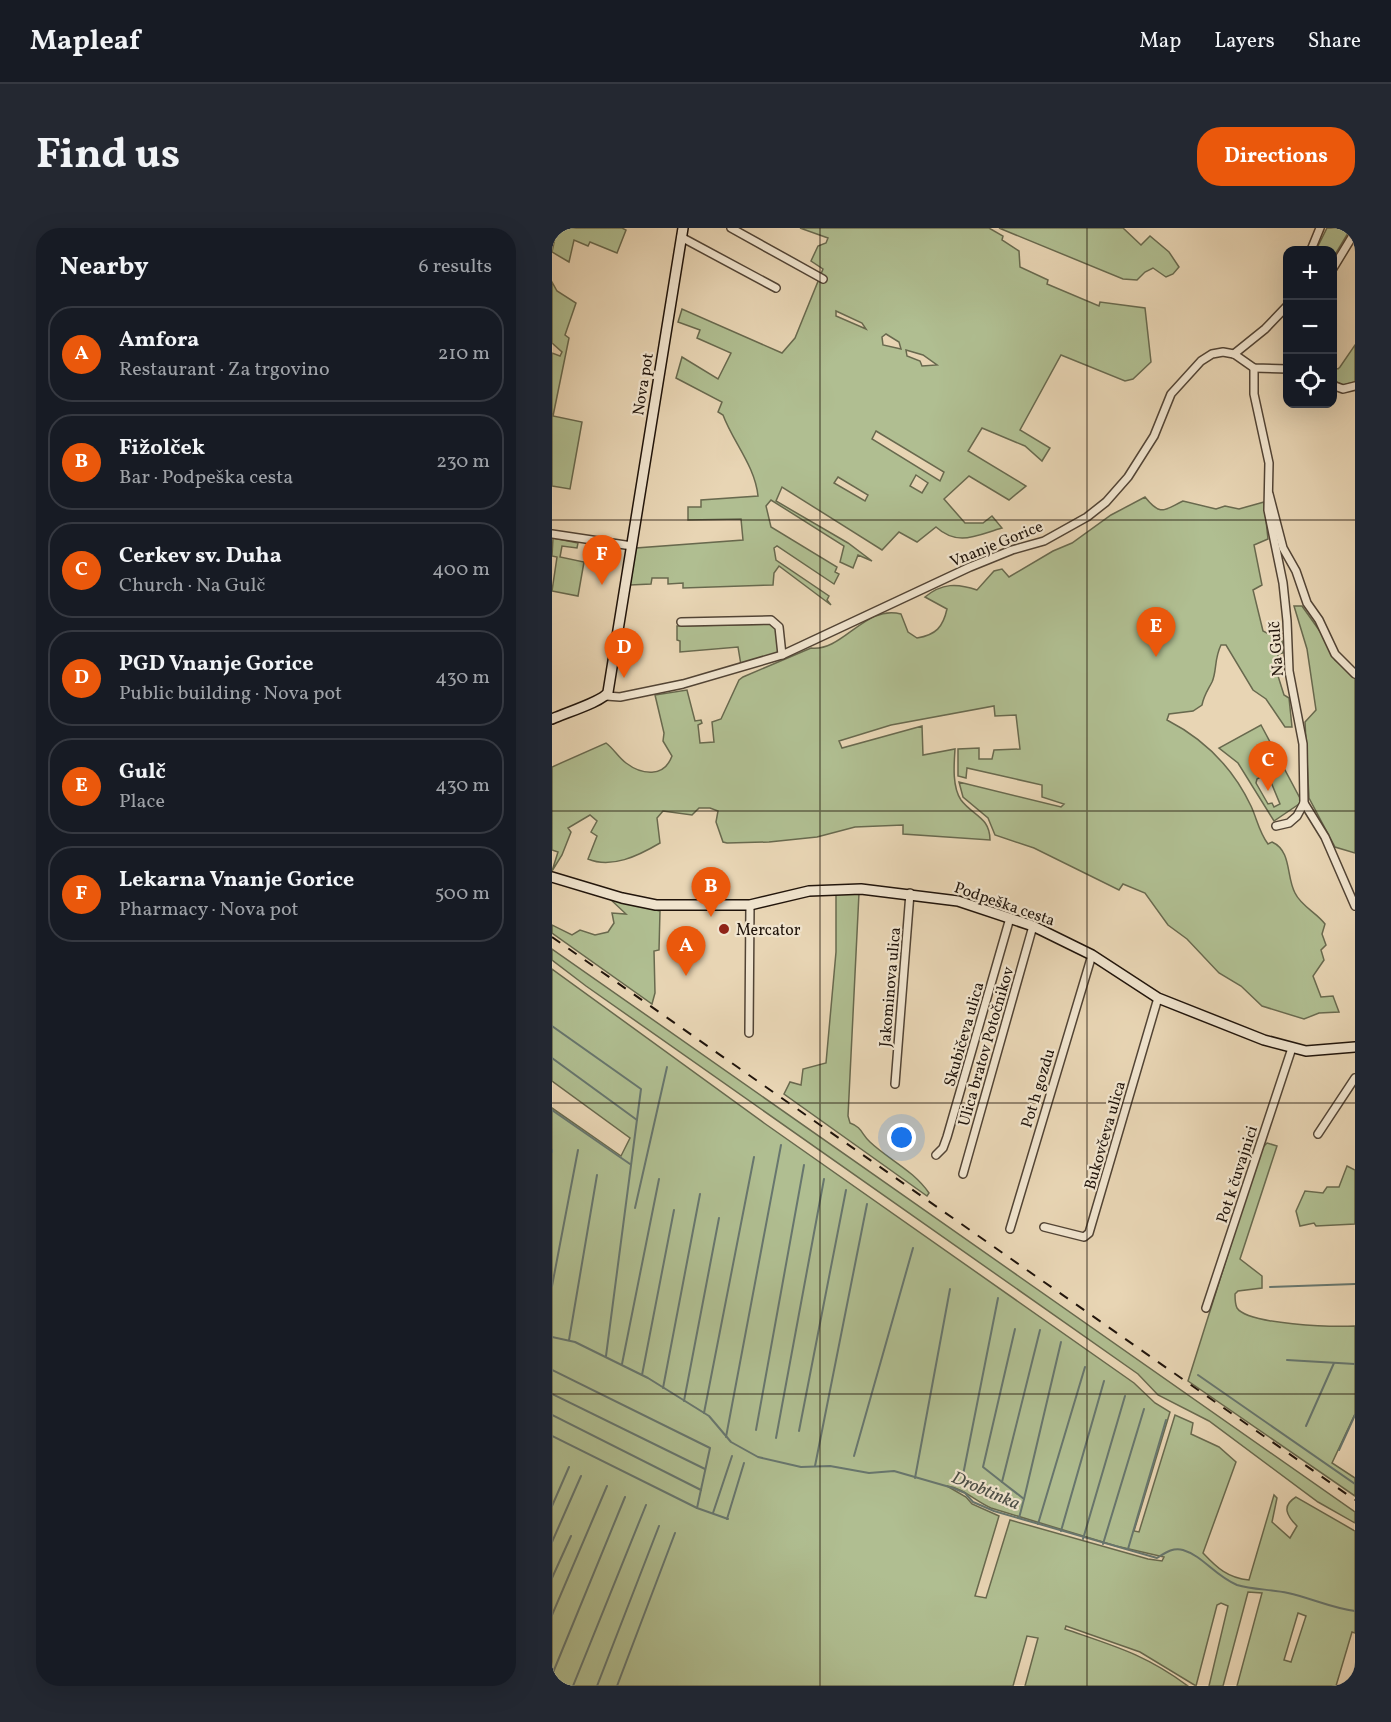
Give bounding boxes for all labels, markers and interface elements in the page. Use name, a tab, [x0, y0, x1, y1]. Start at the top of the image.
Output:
text: Mapleaf	[30, 22, 140, 61]
text: Map	[1139, 27, 1181, 56]
text: Layers	[1214, 27, 1275, 56]
text: Share	[1308, 27, 1361, 56]
text: Find us	[36, 127, 180, 186]
button: Directions	[1197, 127, 1355, 186]
map controls	[1283, 246, 1337, 408]
button: +	[1283, 246, 1337, 300]
text: Nearby	[60, 249, 149, 285]
text: 6 results	[419, 253, 492, 281]
button: −	[1283, 300, 1337, 354]
text: Amfora	[119, 325, 199, 356]
text: A	[74, 340, 89, 368]
text: 210 m	[438, 340, 490, 368]
street label: Nova pot	[628, 351, 660, 417]
button: locate	[1283, 354, 1337, 408]
text: Restaurant · Za trgovino	[119, 356, 330, 384]
text: Fižolček	[119, 433, 205, 464]
text: B	[75, 448, 88, 476]
text: 230 m	[436, 448, 490, 476]
text: Bar · Podpeška cesta	[119, 464, 293, 492]
street label: Vnanje Gorice	[947, 516, 1047, 574]
pin: F	[583, 536, 622, 585]
text: Cerkev sv. Duha	[119, 541, 282, 572]
text: C	[75, 556, 88, 584]
text: 400 m	[432, 556, 490, 584]
text: Church · Na Gulč	[119, 572, 266, 600]
pin: E	[1136, 608, 1176, 657]
street label: Na Gulč	[1264, 620, 1290, 677]
pin: D	[604, 628, 644, 678]
text: PGD Vnanje Gorice	[119, 649, 313, 680]
text: D	[74, 664, 89, 692]
text: 430 m	[435, 664, 490, 692]
text: Public building · Nova pot	[119, 680, 342, 708]
pin: C	[1248, 742, 1288, 791]
text: Gulč	[119, 757, 166, 788]
text: E	[75, 772, 88, 800]
text: 430 m	[435, 772, 490, 800]
text: Place	[119, 788, 165, 816]
text: Lekarna Vnanje Gorice	[119, 865, 354, 896]
pin: B	[692, 868, 730, 917]
street label: Podpeška cesta	[951, 877, 1058, 932]
text: F	[76, 880, 87, 908]
text: 500 m	[435, 880, 490, 908]
text: Pharmacy · Nova pot	[119, 896, 299, 924]
place label: Mercator	[736, 920, 801, 942]
marker: Mercator	[717, 922, 731, 936]
pin: A	[666, 926, 706, 976]
street label: Jakominova ulica	[875, 926, 907, 1048]
street label: Ulica bratov Potočnikov	[954, 964, 1020, 1129]
street label: Skubičeva ulica	[939, 980, 990, 1090]
street label: Pot h gozdu	[1016, 1046, 1061, 1131]
street label: Bukovčeva ulica	[1080, 1079, 1132, 1192]
your location	[887, 1123, 916, 1152]
street label: Pot k čuvajnici	[1212, 1123, 1264, 1226]
water label: Drobtinka	[947, 1466, 1023, 1517]

